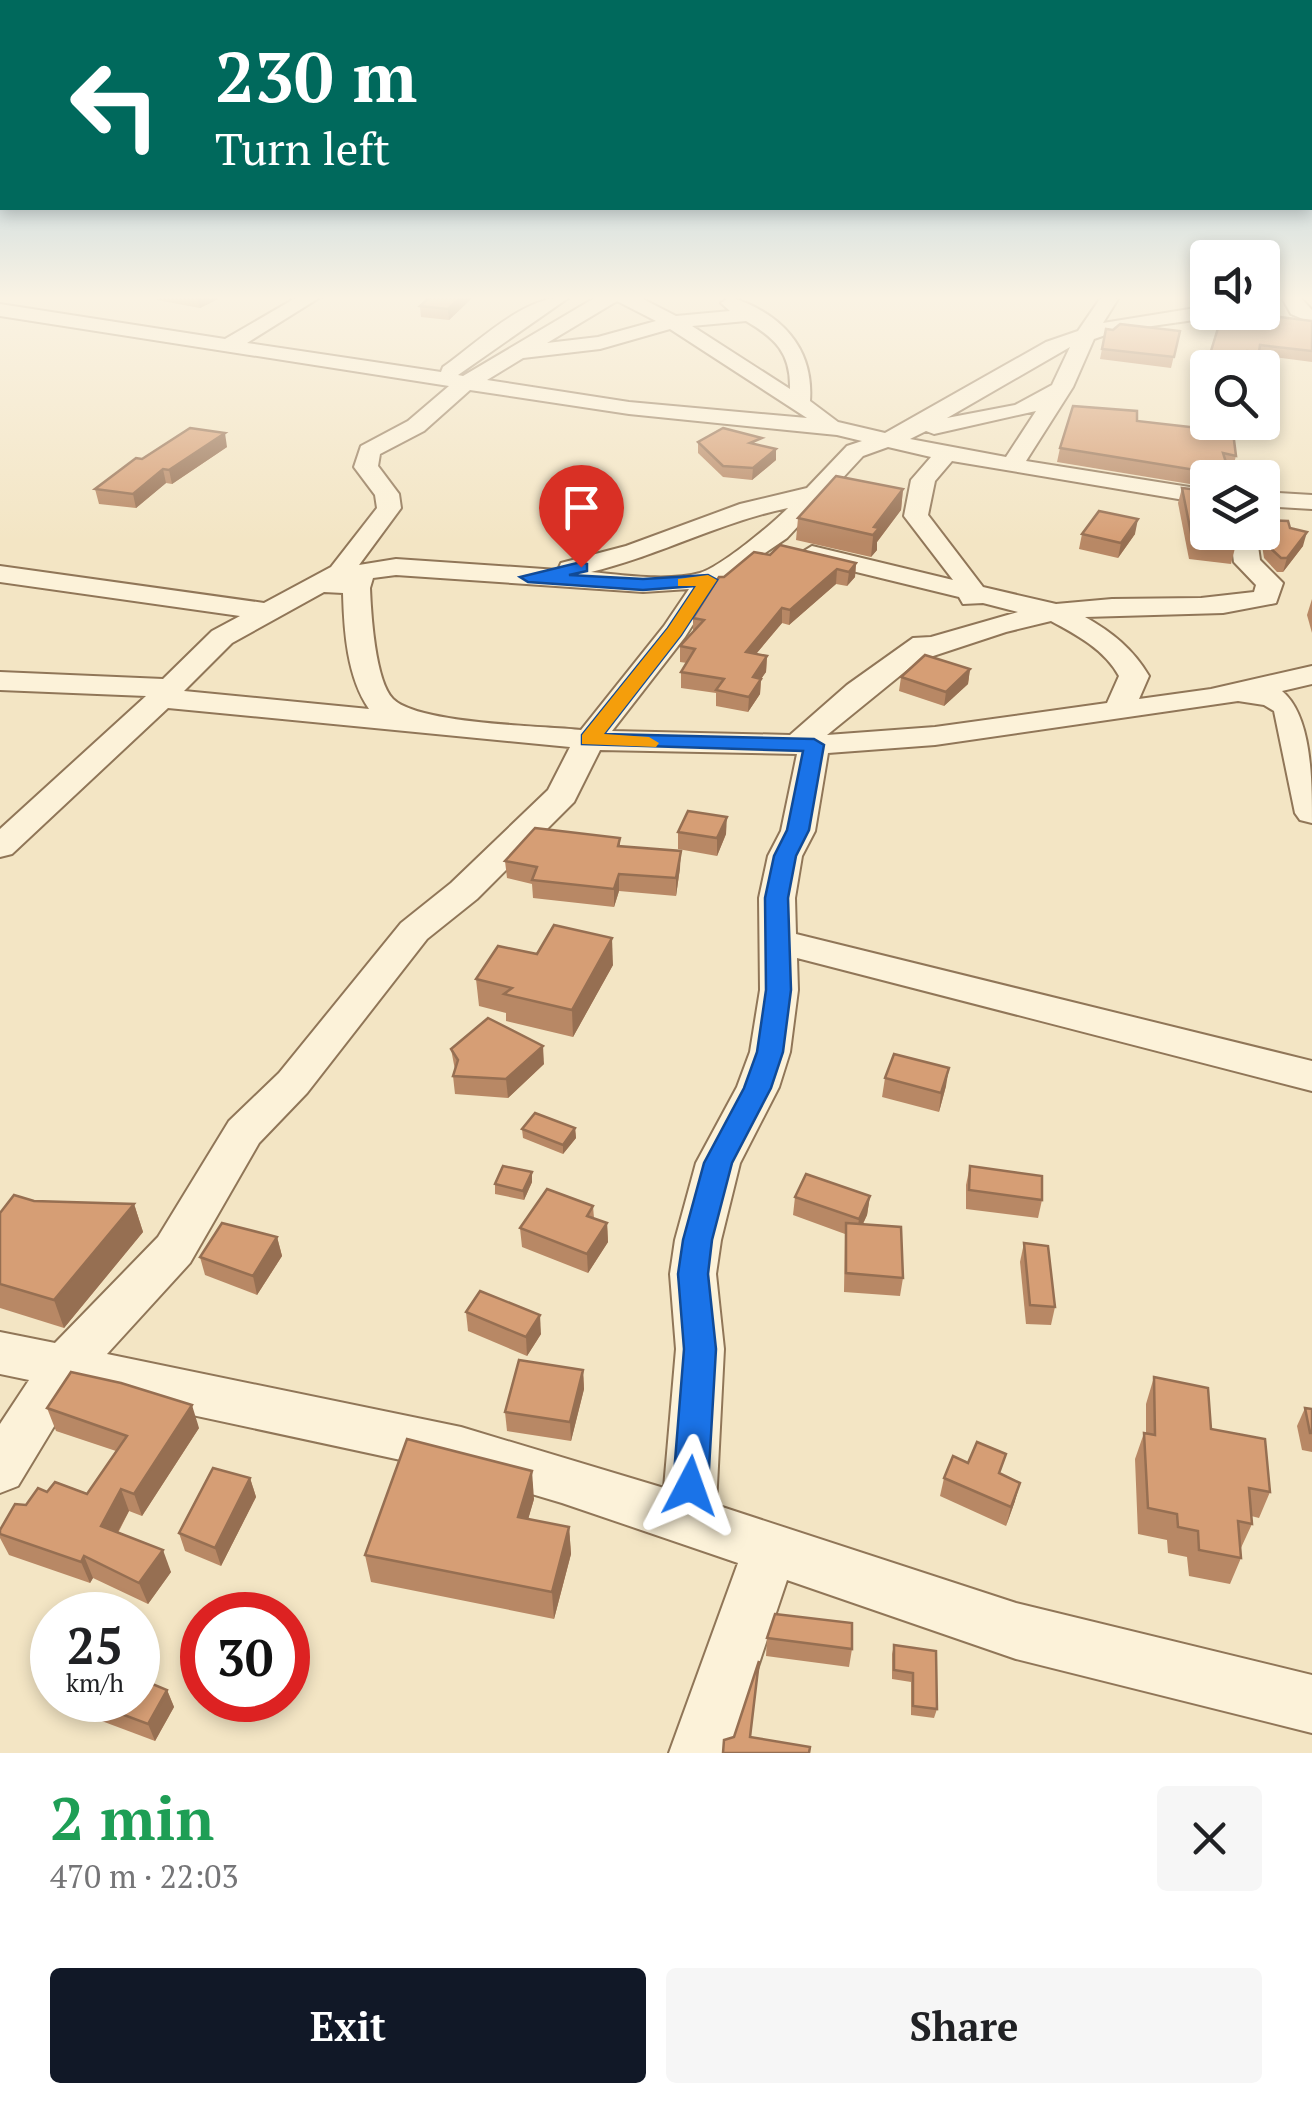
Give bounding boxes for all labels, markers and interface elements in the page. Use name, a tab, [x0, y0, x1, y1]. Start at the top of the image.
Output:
text: 230 m	[215, 29, 417, 122]
icon: left	[50, 40, 180, 170]
text: Turn left	[215, 118, 390, 178]
map controls	[1190, 240, 1280, 550]
button: sound	[1190, 240, 1280, 330]
button: search	[1190, 350, 1280, 440]
button: layers	[1190, 460, 1280, 550]
pin	[539, 465, 624, 568]
icon: arrive	[554, 480, 609, 535]
position arrow	[638, 1434, 742, 1538]
speed limit sign: 30	[180, 1592, 310, 1722]
text: 25	[67, 1612, 123, 1678]
text: km/h	[66, 1666, 124, 1699]
text: 2 min	[50, 1778, 214, 1857]
button: close	[1157, 1786, 1262, 1891]
text: 470 m · 22:03	[50, 1855, 238, 1897]
button: Exit	[50, 1968, 646, 2083]
button: Share	[666, 1968, 1262, 2083]

